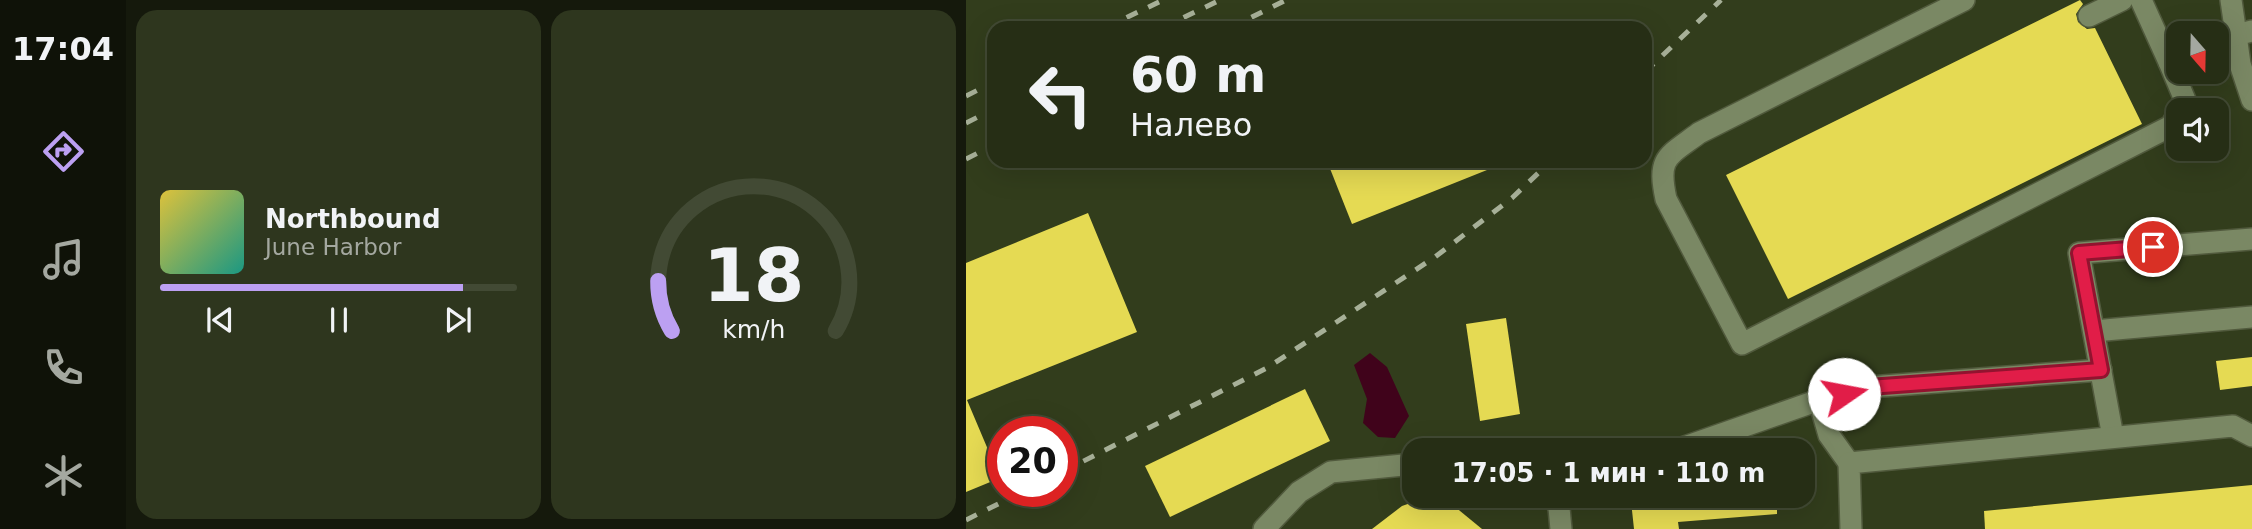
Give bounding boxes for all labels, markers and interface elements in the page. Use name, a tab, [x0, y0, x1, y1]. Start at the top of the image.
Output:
north arrow	[2166, 21, 2230, 84]
map controls	[2166, 21, 2229, 161]
text: 17:04	[12, 30, 114, 68]
text: 60 m	[1130, 47, 1266, 104]
icon: left	[1015, 49, 1106, 140]
button: sound	[2166, 98, 2229, 161]
text: Налево	[1130, 106, 1252, 144]
icon: directions	[39, 127, 88, 176]
text: Northbound	[265, 204, 441, 234]
pin	[2123, 217, 2183, 277]
icon: arrive	[2134, 228, 2172, 266]
text: 18	[703, 233, 804, 318]
text: June Harbor	[265, 234, 401, 260]
icon: music	[39, 235, 88, 284]
icon: previous	[201, 301, 239, 339]
icon: pause	[320, 301, 358, 339]
icon: next	[439, 301, 477, 339]
text: km/h	[722, 314, 785, 343]
icon: phone	[39, 343, 88, 392]
position arrow	[1807, 357, 1881, 431]
speed limit sign: 20	[987, 416, 1078, 507]
icon: climate	[39, 451, 88, 500]
text: 17:05 · 1 мин · 110 m	[1452, 458, 1765, 488]

